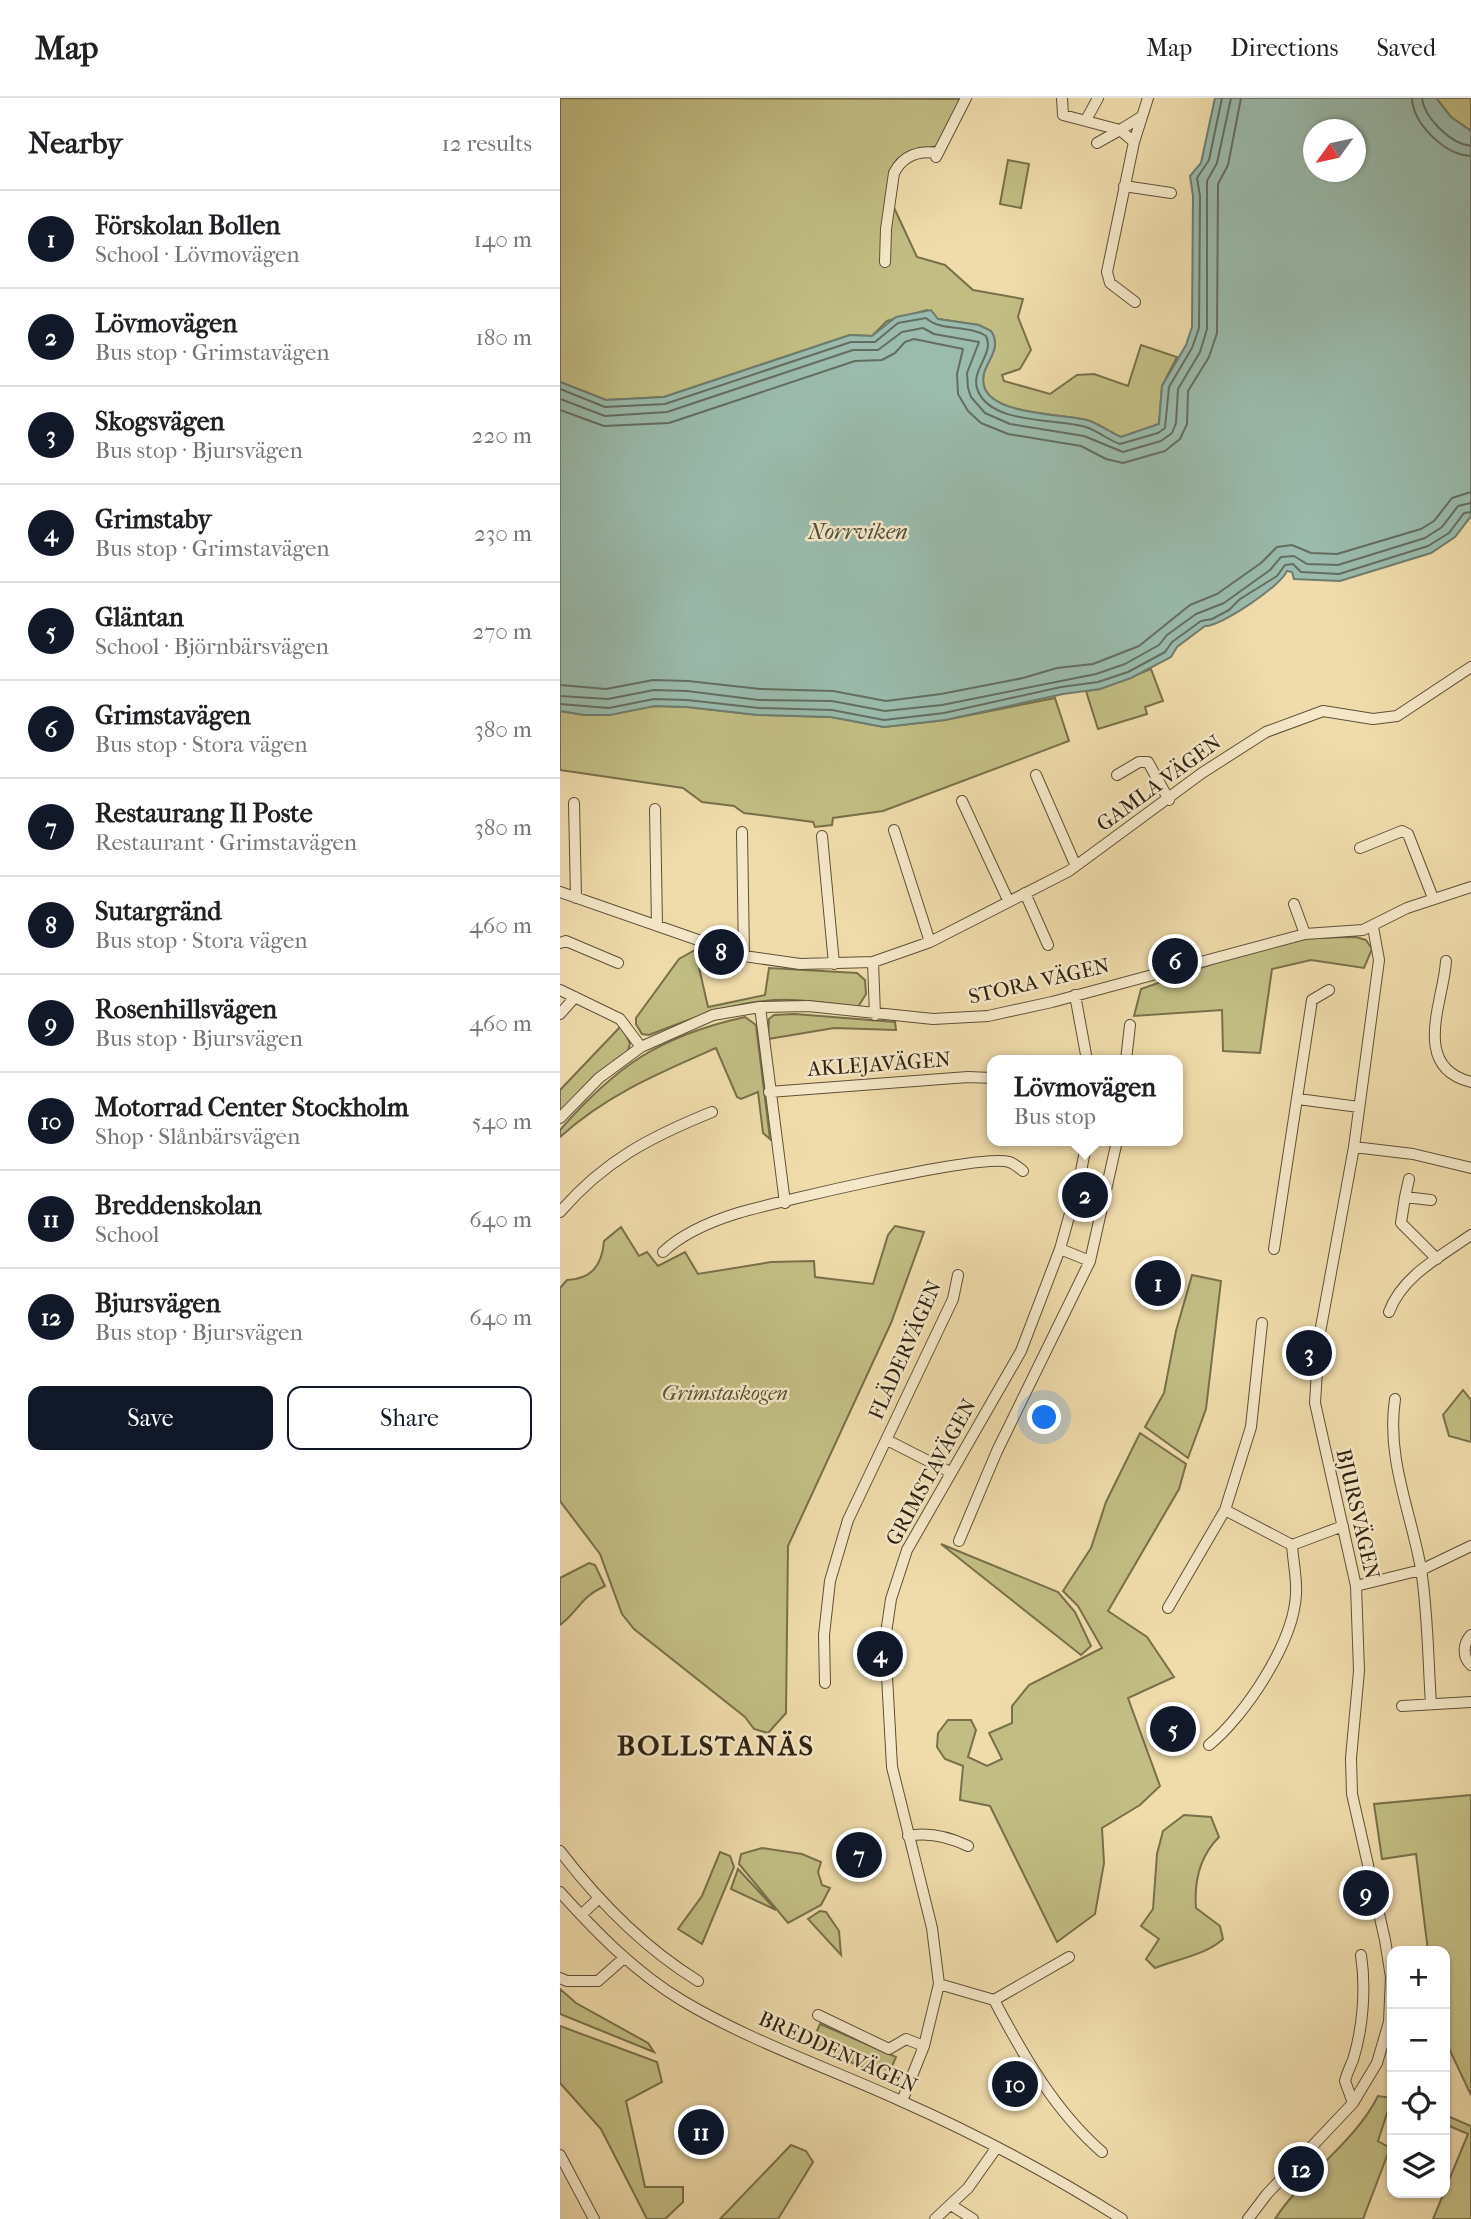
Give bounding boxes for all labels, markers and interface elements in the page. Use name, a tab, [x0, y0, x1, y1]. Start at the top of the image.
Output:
text: Map	[35, 29, 98, 68]
text: Map	[1146, 34, 1192, 62]
text: Directions	[1230, 34, 1338, 62]
text: Saved	[1376, 34, 1436, 62]
north arrow	[1303, 119, 1366, 182]
text: Nearby	[28, 126, 123, 161]
text: 12 results	[442, 130, 532, 157]
text: Förskolan Bollen	[95, 210, 280, 241]
text: 1	[47, 226, 55, 253]
text: 140 m	[473, 226, 532, 253]
text: School · Lövmovägen	[95, 241, 300, 268]
text: Lövmovägen	[95, 308, 237, 339]
text: 2	[45, 324, 57, 351]
text: 180 m	[475, 324, 532, 351]
text: Bus stop · Grimstavägen	[95, 339, 330, 366]
text: Skogsvägen	[95, 406, 225, 437]
text: 3	[46, 422, 56, 449]
text: 220 m	[472, 422, 532, 449]
text: Bus stop · Bjursvägen	[95, 437, 303, 464]
text: Grimstaby	[95, 504, 211, 535]
water label: Norrviken	[807, 518, 908, 545]
text: 4	[44, 520, 58, 547]
text: 230 m	[474, 520, 532, 547]
text: Bus stop · Grimstavägen	[95, 535, 330, 562]
text: Gläntan	[95, 602, 184, 633]
text: 5	[46, 618, 56, 645]
text: 270 m	[472, 618, 532, 645]
text: School · Björnbärsvägen	[95, 633, 329, 660]
text: Grimstavägen	[95, 700, 251, 731]
text: 6	[45, 716, 57, 743]
text: 380 m	[474, 716, 532, 743]
street label: GAMLA VÄGEN	[1092, 730, 1226, 836]
text: Bus stop · Stora vägen	[95, 731, 308, 758]
text: Restaurang Il Poste	[95, 798, 313, 829]
text: 7	[45, 814, 57, 841]
text: 380 m	[474, 814, 532, 841]
text: Restaurant · Grimstavägen	[95, 829, 357, 856]
text: Sutargränd	[95, 896, 222, 927]
text: 8	[45, 912, 57, 939]
text: 460 m	[469, 912, 532, 939]
pin: 8	[698, 926, 744, 978]
text: Bus stop · Stora vägen	[95, 927, 308, 954]
pin: 6	[1152, 935, 1198, 987]
street label: STORA VÄGEN	[966, 953, 1112, 1009]
text: Rosenhillsvägen	[95, 994, 277, 1025]
text: 9	[45, 1010, 57, 1037]
text: 460 m	[469, 1010, 532, 1037]
text: Bus stop · Bjursvägen	[95, 1025, 303, 1052]
street label: AKLEJAVÄGEN	[806, 1047, 951, 1081]
popup	[987, 1055, 1183, 1146]
text: Lövmovägen	[1014, 1072, 1156, 1103]
text: Motorrad Center Stockholm	[95, 1092, 409, 1123]
text: Bus stop	[1014, 1103, 1096, 1130]
text: 10	[41, 1108, 61, 1135]
text: 540 m	[472, 1108, 532, 1135]
text: Shop · Slånbärsvägen	[95, 1123, 300, 1150]
pin: 2	[1062, 1169, 1108, 1221]
text: Breddenskolan	[95, 1190, 262, 1221]
text: 11	[43, 1206, 59, 1233]
text: 640 m	[469, 1206, 532, 1233]
text: School	[95, 1221, 159, 1248]
pin: 1	[1135, 1257, 1181, 1309]
street label: FLÄDERVÄGEN	[864, 1277, 946, 1423]
text: Bjursvägen	[95, 1288, 221, 1319]
text: 12	[41, 1304, 61, 1331]
text: 640 m	[469, 1304, 532, 1331]
text: Bus stop · Bjursvägen	[95, 1319, 303, 1346]
pin: 3	[1286, 1327, 1332, 1379]
park label: Grimstaskogen	[662, 1381, 788, 1405]
button: Save	[28, 1386, 273, 1450]
button: Share	[287, 1386, 532, 1450]
street label: GRIMSTAVÄGEN	[881, 1395, 981, 1549]
your location	[1027, 1400, 1061, 1434]
street label: BJURSVÄGEN	[1331, 1447, 1385, 1582]
pin: 4	[857, 1628, 903, 1680]
pin: 5	[1150, 1703, 1196, 1755]
district label: BOLLSTANÄS	[617, 1729, 815, 1762]
pin: 7	[836, 1829, 882, 1881]
pin: 9	[1343, 1867, 1389, 1919]
map controls	[1387, 1946, 1450, 2198]
button: +	[1387, 1946, 1450, 2009]
street label: BREDDENVÄGEN	[755, 2006, 921, 2098]
button: −	[1387, 2009, 1450, 2072]
pin: 10	[992, 2058, 1038, 2110]
button: locate	[1387, 2072, 1450, 2135]
pin: 11	[678, 2106, 724, 2158]
button: layers	[1387, 2135, 1450, 2198]
pin: 12	[1278, 2143, 1324, 2195]

